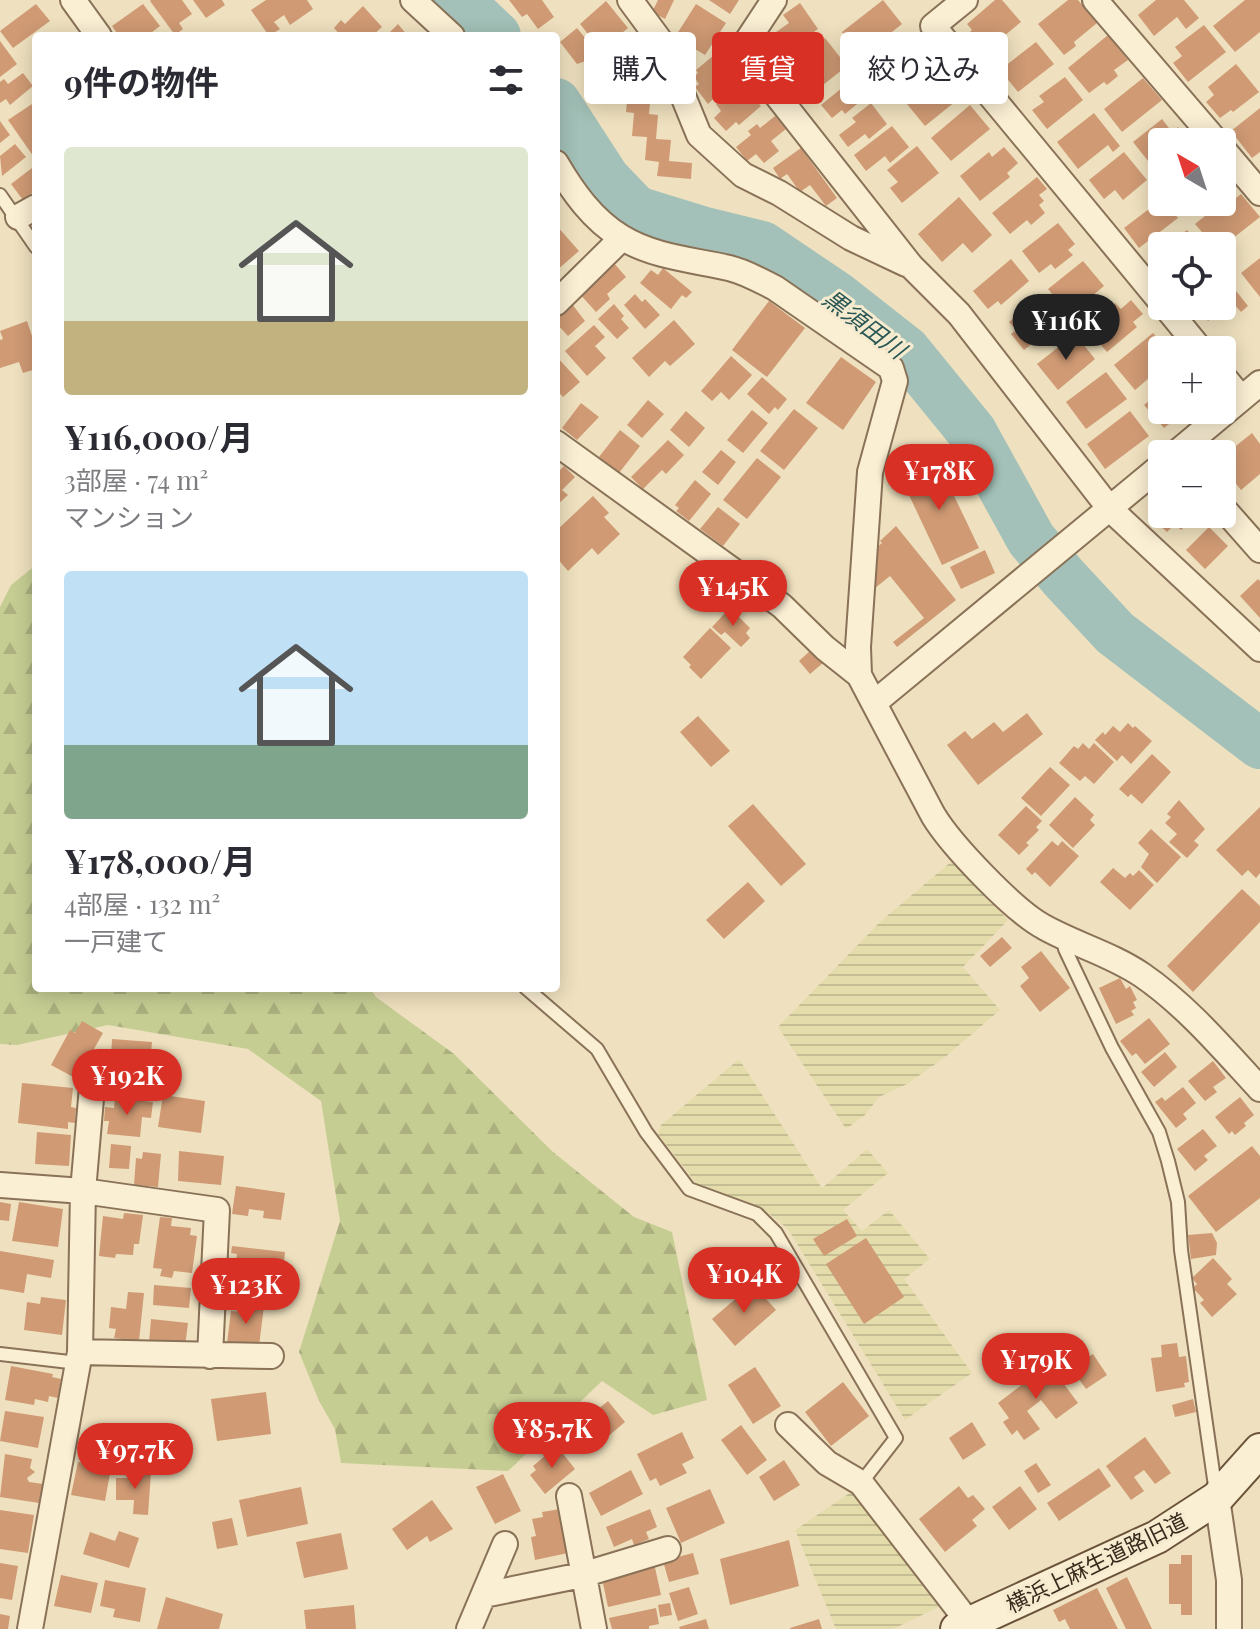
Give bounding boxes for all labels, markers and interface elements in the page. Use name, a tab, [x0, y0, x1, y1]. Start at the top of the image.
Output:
chip: 購入	[584, 32, 696, 104]
chip: 賃貸	[712, 32, 824, 104]
chip: 絞り込み	[840, 32, 1008, 104]
text: 9件の物件	[64, 58, 219, 104]
icon: filters	[484, 58, 528, 102]
north arrow	[1148, 128, 1236, 216]
map controls	[1148, 128, 1236, 528]
icon: home	[224, 199, 368, 343]
button: locate	[1148, 232, 1236, 320]
water label: 黒須田川	[817, 281, 915, 366]
pin: ¥116K	[1010, 294, 1122, 362]
text: ¥116K	[1031, 302, 1101, 337]
button: +	[1148, 336, 1236, 424]
text: ¥116,000/月	[64, 413, 254, 459]
button: −	[1148, 440, 1236, 528]
pin: ¥178K	[883, 444, 995, 512]
text: ¥178K	[903, 452, 975, 487]
text: 3部屋 · 74 m²	[64, 462, 208, 497]
text: マンション	[64, 499, 194, 534]
pin: ¥145K	[677, 560, 789, 628]
text: ¥145K	[697, 568, 769, 603]
icon: home	[224, 623, 368, 767]
text: ¥178,000/月	[64, 837, 256, 883]
text: 4部屋 · 132 m²	[64, 886, 220, 921]
text: 一戸建て	[64, 923, 168, 958]
pin: ¥192K	[71, 1049, 183, 1117]
text: ¥192K	[90, 1057, 164, 1092]
pin: ¥104K	[688, 1247, 800, 1315]
text: ¥104K	[706, 1255, 782, 1290]
pin: ¥123K	[190, 1258, 302, 1326]
text: ¥123K	[210, 1266, 282, 1301]
pin: ¥179K	[980, 1333, 1092, 1401]
text: ¥179K	[1000, 1341, 1072, 1376]
pin: ¥85.7K	[487, 1402, 617, 1470]
text: ¥85.7K	[511, 1410, 593, 1445]
pin: ¥97.7K	[70, 1423, 200, 1491]
text: ¥97.7K	[95, 1431, 175, 1466]
street label: 横浜上麻生道路旧道	[1000, 1505, 1192, 1619]

